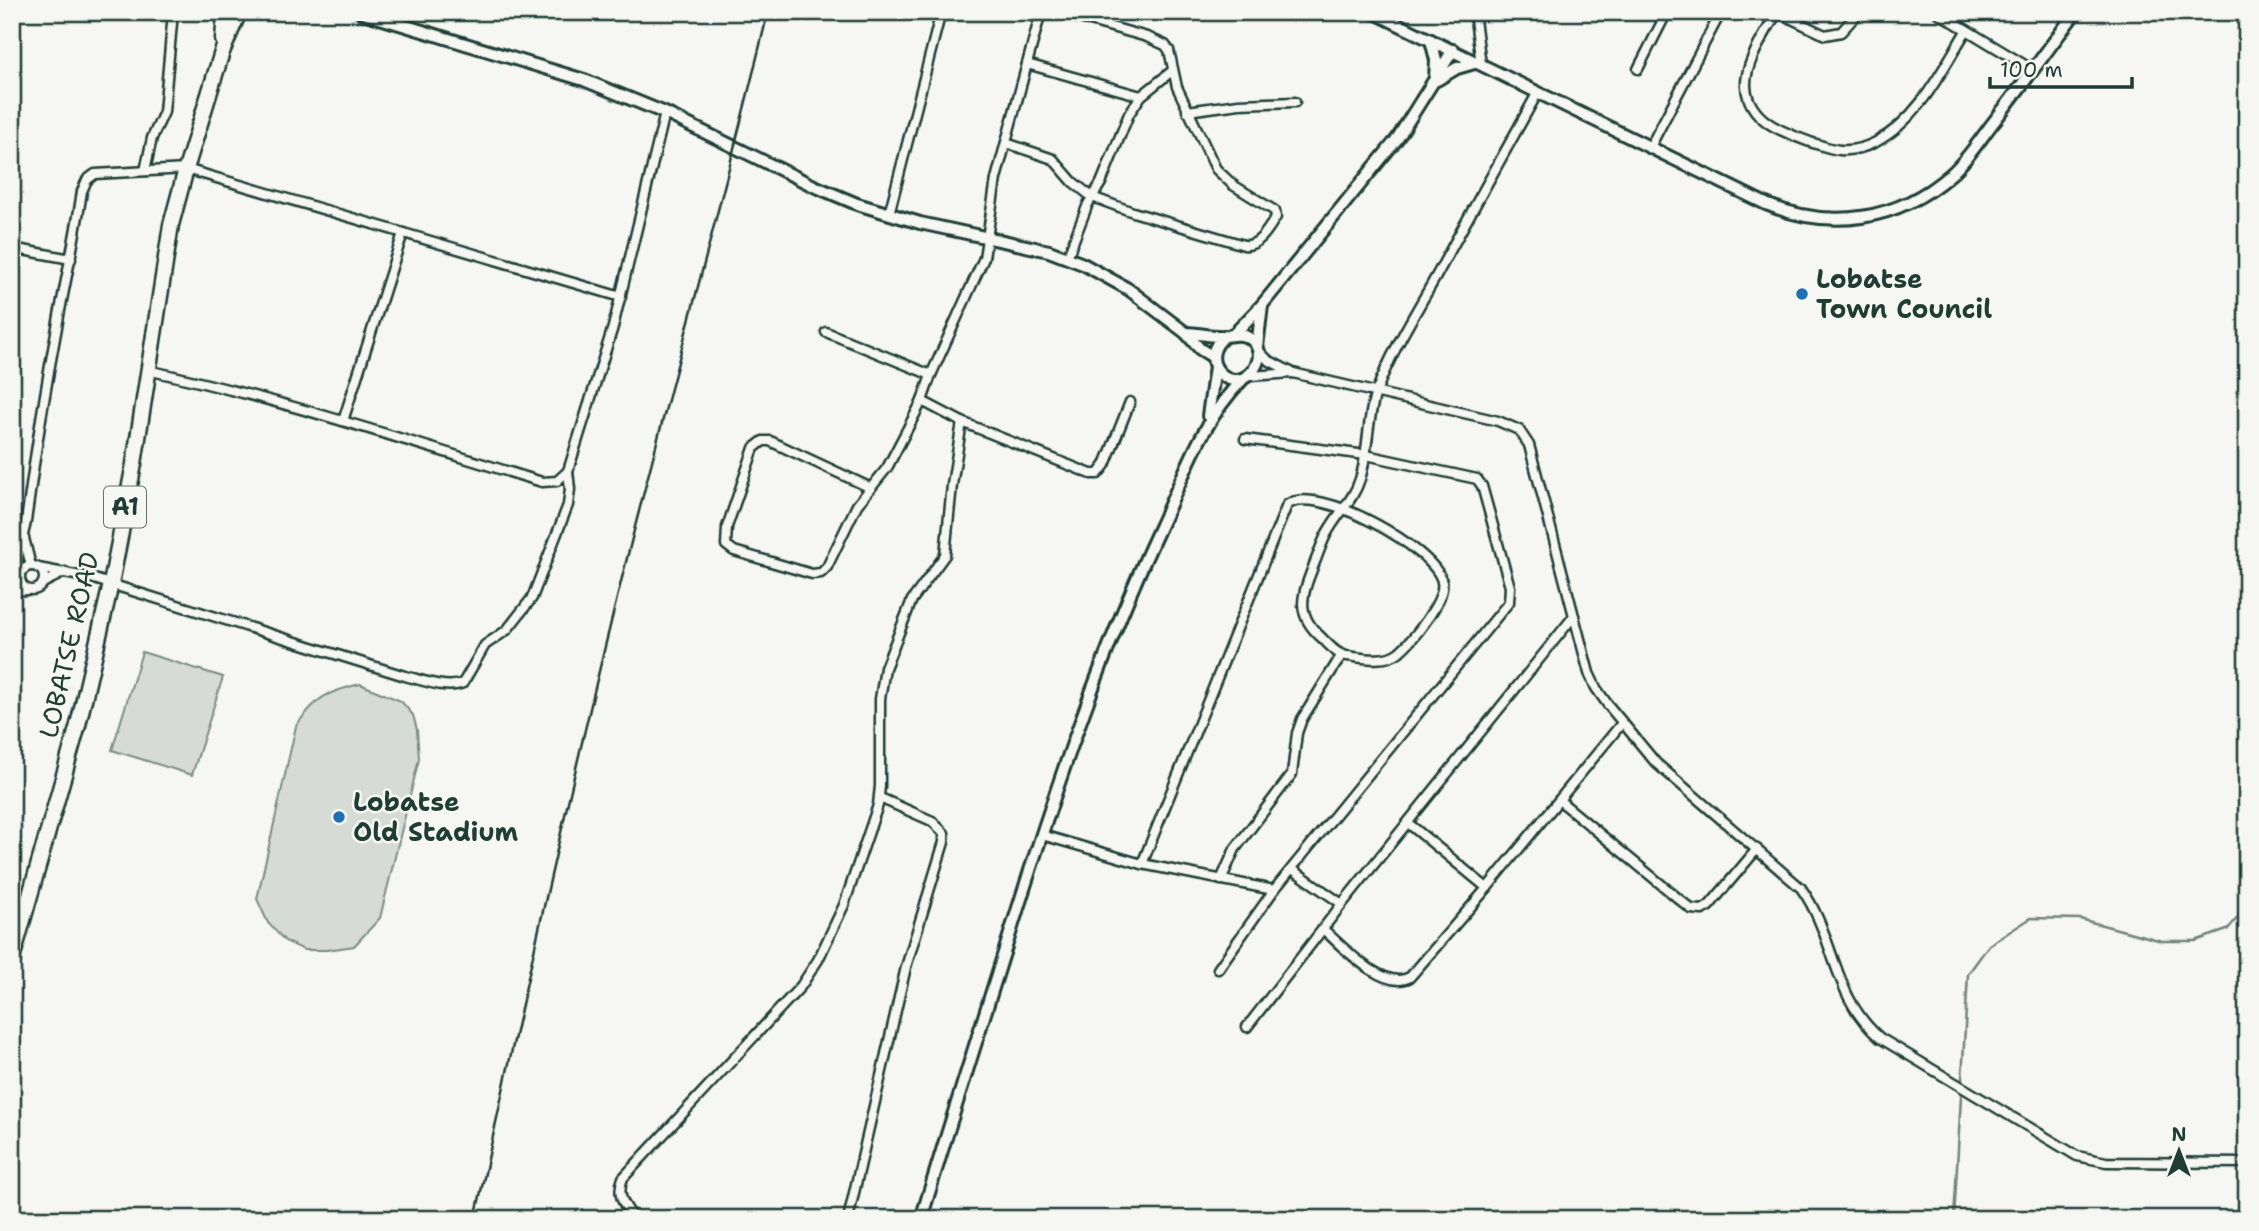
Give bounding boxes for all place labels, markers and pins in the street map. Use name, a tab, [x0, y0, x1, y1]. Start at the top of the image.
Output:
place label: Lobatse Town Council	[1816, 261, 1992, 326]
marker: Lobatse Town Council	[1794, 286, 1810, 302]
place label: Lobatse Old Stadium	[353, 784, 519, 849]
marker: Lobatse Old Stadium	[331, 809, 347, 825]

